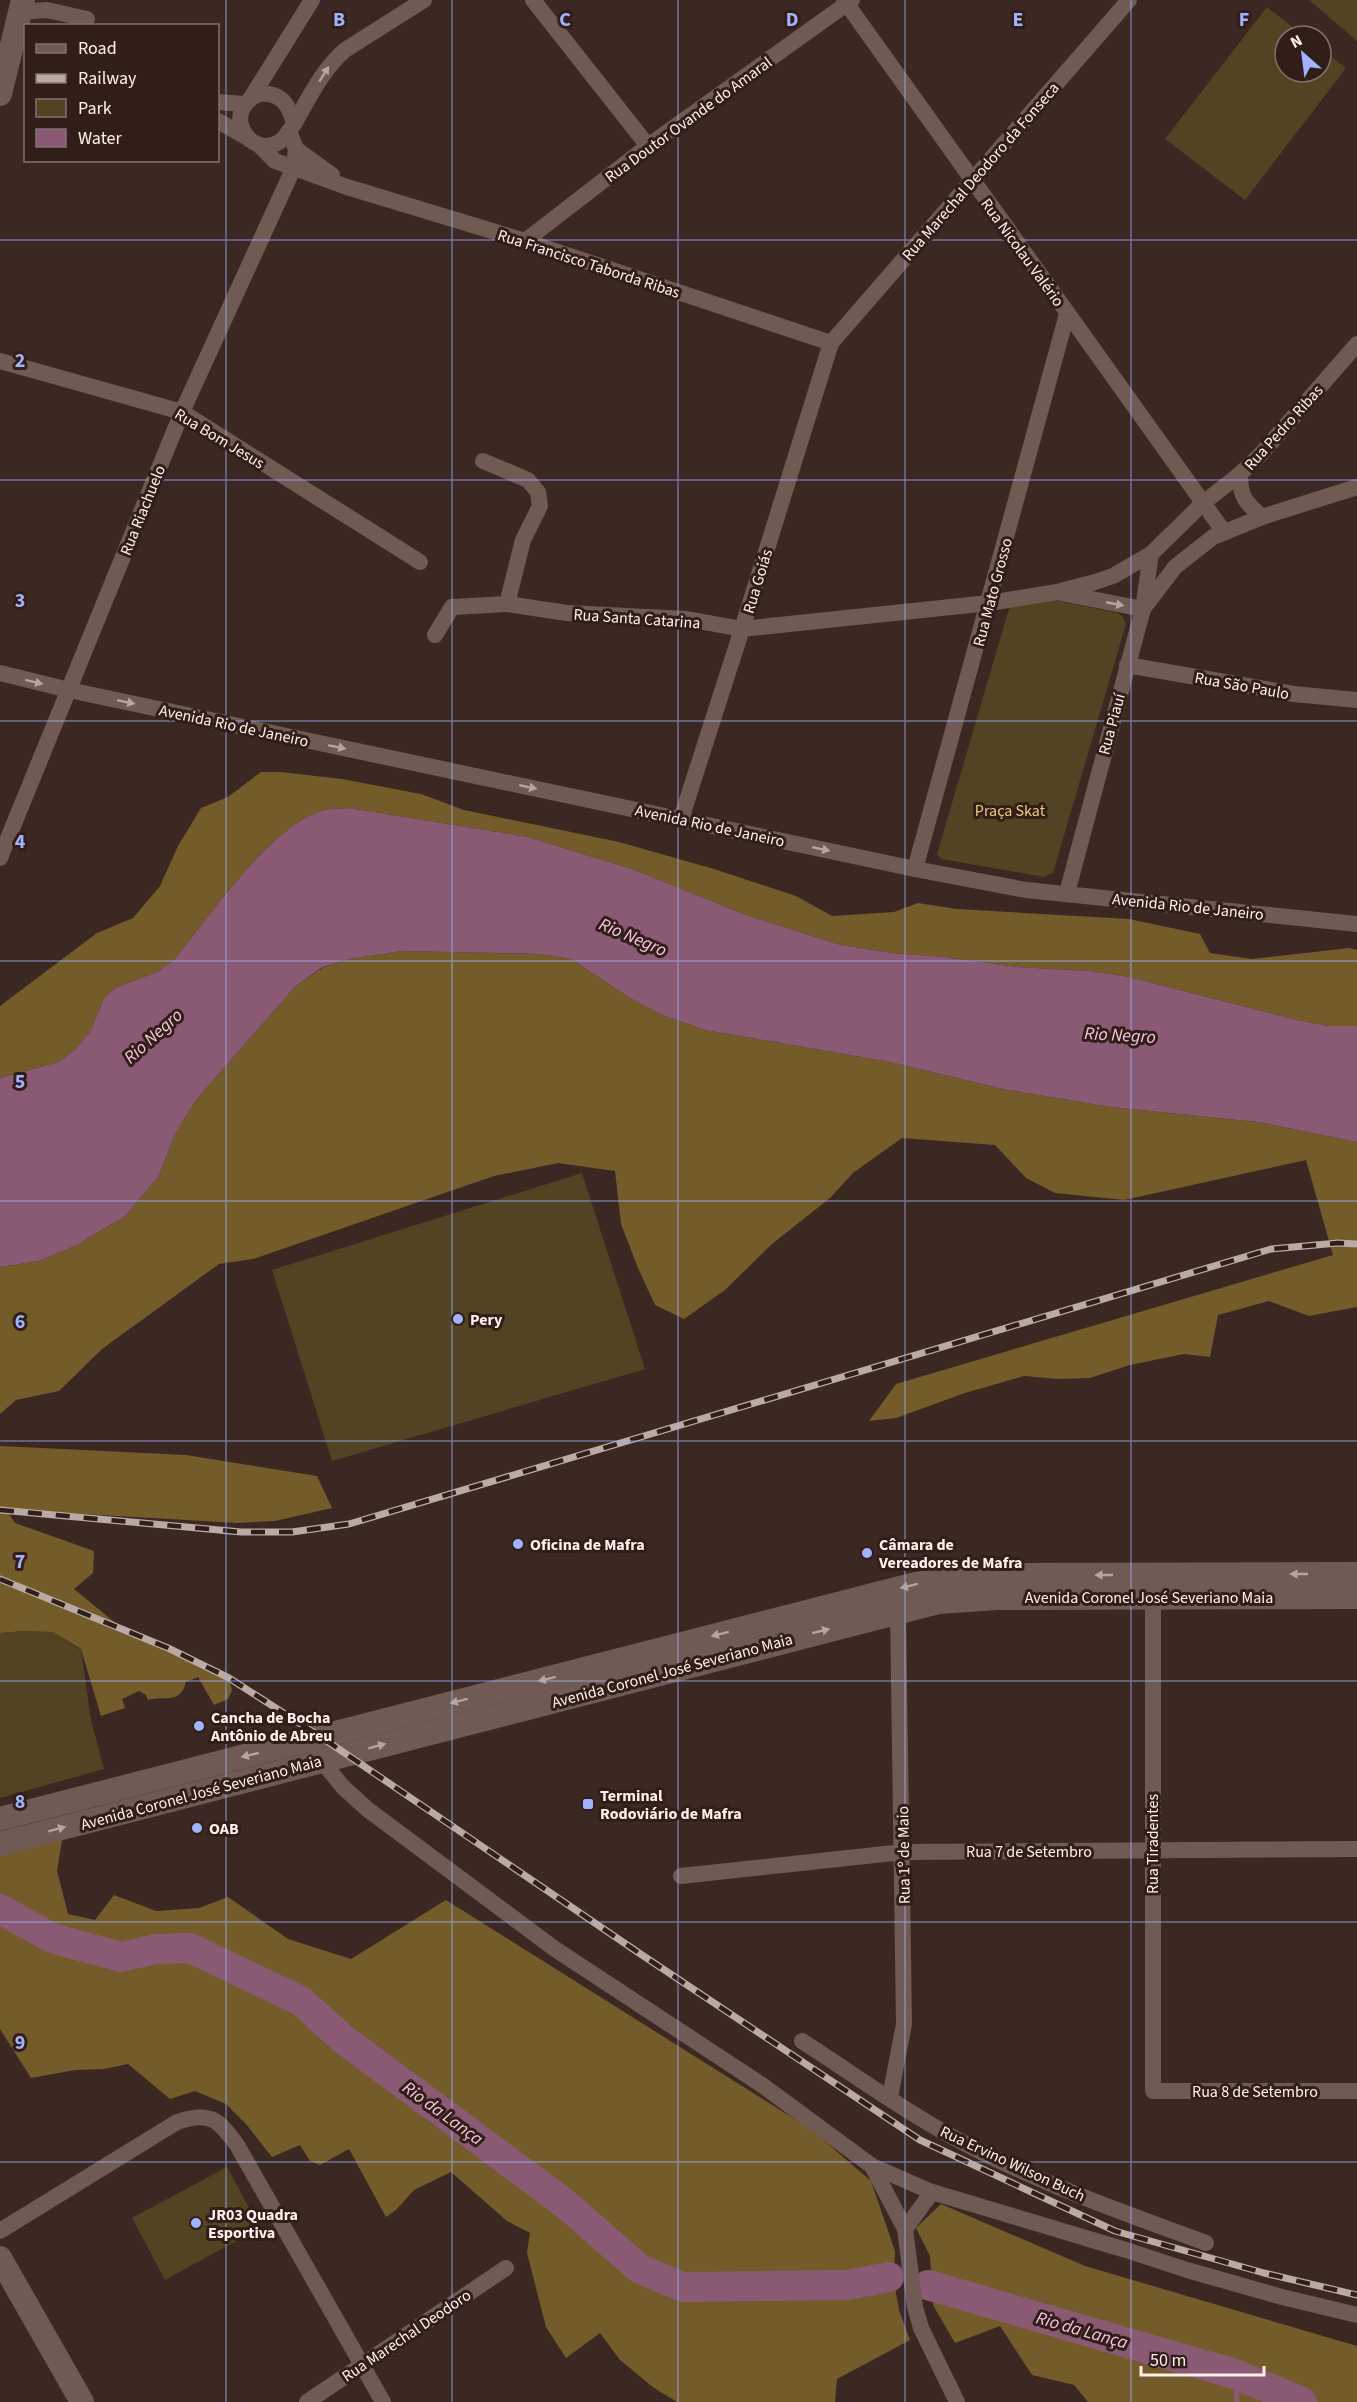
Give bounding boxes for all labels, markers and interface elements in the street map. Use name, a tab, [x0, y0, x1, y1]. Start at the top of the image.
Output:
text: B	[333, 6, 345, 34]
text: C	[559, 6, 571, 34]
text: D	[786, 6, 798, 34]
text: E	[1013, 6, 1023, 34]
text: F	[1239, 6, 1249, 34]
legend	[24, 24, 219, 162]
north arrow	[1273, 24, 1333, 84]
text: N	[1287, 29, 1306, 54]
text: Road	[78, 36, 117, 61]
street label: Rua Doutor Ovande do Amaral	[601, 52, 777, 188]
text: Railway	[78, 66, 137, 91]
one-way arrow	[318, 66, 329, 82]
street label: Rua Marechal Deodoro da Fonseca	[897, 78, 1064, 266]
text: Park	[78, 96, 112, 121]
text: Water	[78, 126, 122, 151]
street label: Rua Nicolau Valério	[975, 194, 1069, 311]
street label: Rua Francisco Taborda Ribas	[495, 224, 683, 304]
text: 2	[15, 347, 25, 375]
street label: Rua Pedro Ribas	[1239, 380, 1328, 475]
street label: Rua Bom Jesus	[170, 403, 269, 475]
street label: Rua Riachuelo	[115, 462, 171, 559]
street label: Rua Mato Grosso	[968, 536, 1018, 649]
street label: Rua Goiás	[738, 546, 778, 616]
text: 3	[15, 587, 25, 615]
one-way arrow	[1105, 600, 1124, 609]
street label: Rua Santa Catarina	[573, 604, 701, 634]
street label: Rua São Paulo	[1193, 667, 1291, 705]
one-way arrow	[25, 677, 43, 687]
street label: Rua Piauí	[1093, 690, 1131, 757]
one-way arrow	[117, 698, 136, 707]
street label: Avenida Rio de Janeiro	[157, 699, 310, 753]
one-way arrow	[328, 742, 346, 752]
one-way arrow	[519, 783, 538, 792]
street label: Avenida Rio de Janeiro	[633, 799, 786, 853]
park label: Praça Skat	[975, 800, 1046, 822]
text: 4	[15, 828, 26, 856]
one-way arrow	[812, 845, 831, 854]
street label: Avenida Rio de Janeiro	[1111, 888, 1265, 926]
water label: Rio Negro	[595, 912, 671, 963]
water label: Rio Negro	[118, 1003, 188, 1070]
water label: Rio Negro	[1084, 1021, 1156, 1050]
text: 5	[15, 1068, 25, 1096]
text: 6	[15, 1308, 25, 1336]
place label: Pery	[470, 1309, 503, 1331]
marker: Pery	[451, 1312, 465, 1326]
place label: Oficina de Mafra	[530, 1534, 645, 1556]
place label: Câmara de Vereadores de Mafra	[878, 1534, 1023, 1574]
marker: Oficina de Mafra	[511, 1537, 525, 1551]
marker: Câmara de Vereadores de Mafra	[860, 1546, 874, 1560]
text: 7	[15, 1548, 25, 1576]
one-way arrow	[1289, 1569, 1308, 1579]
one-way arrow	[1094, 1570, 1113, 1580]
one-way arrow	[900, 1581, 919, 1591]
street label: Avenida Coronel José Severiano Maia	[1025, 1587, 1273, 1609]
one-way arrow	[812, 1625, 830, 1635]
street label: Avenida Coronel José Severiano Maia	[549, 1628, 795, 1714]
one-way arrow	[711, 1630, 730, 1640]
one-way arrow	[538, 1674, 556, 1684]
one-way arrow	[450, 1697, 468, 1707]
place label: Cancha de Bocha Antônio de Abreu	[210, 1707, 332, 1747]
marker: Cancha de Bocha Antônio de Abreu	[192, 1719, 206, 1733]
one-way arrow	[368, 1741, 386, 1751]
street label: Avenida Coronel José Severiano Maia	[78, 1750, 324, 1836]
one-way arrow	[241, 1751, 259, 1760]
place label: Terminal Rodoviário de Mafra	[600, 1785, 742, 1825]
text: 8	[15, 1788, 25, 1816]
street label: Rua Tiradentes	[1142, 1794, 1164, 1894]
marker: Terminal Rodoviário de Mafra	[581, 1797, 595, 1811]
street label: Rua 1º de Maio	[892, 1806, 916, 1904]
place label: OAB	[209, 1818, 239, 1840]
marker: OAB	[190, 1821, 204, 1835]
one-way arrow	[47, 1824, 66, 1834]
street label: Rua 7 de Setembro	[966, 1841, 1092, 1863]
text: 9	[15, 2029, 25, 2057]
water label: Rio da Lança	[397, 2076, 489, 2151]
street label: Rua 8 de Setembro	[1192, 2081, 1318, 2103]
street label: Rua Ervino Wilson Buch	[937, 2121, 1089, 2207]
place label: JR03 Quadra Esportiva	[208, 2204, 298, 2244]
marker: JR03 Quadra Esportiva	[189, 2216, 203, 2230]
street label: Rua Marechal Deodoro	[338, 2284, 476, 2387]
water label: Rio da Lança	[1033, 2305, 1131, 2356]
scale bar	[1141, 2339, 1264, 2377]
text: 50 m	[1150, 2348, 1186, 2373]

